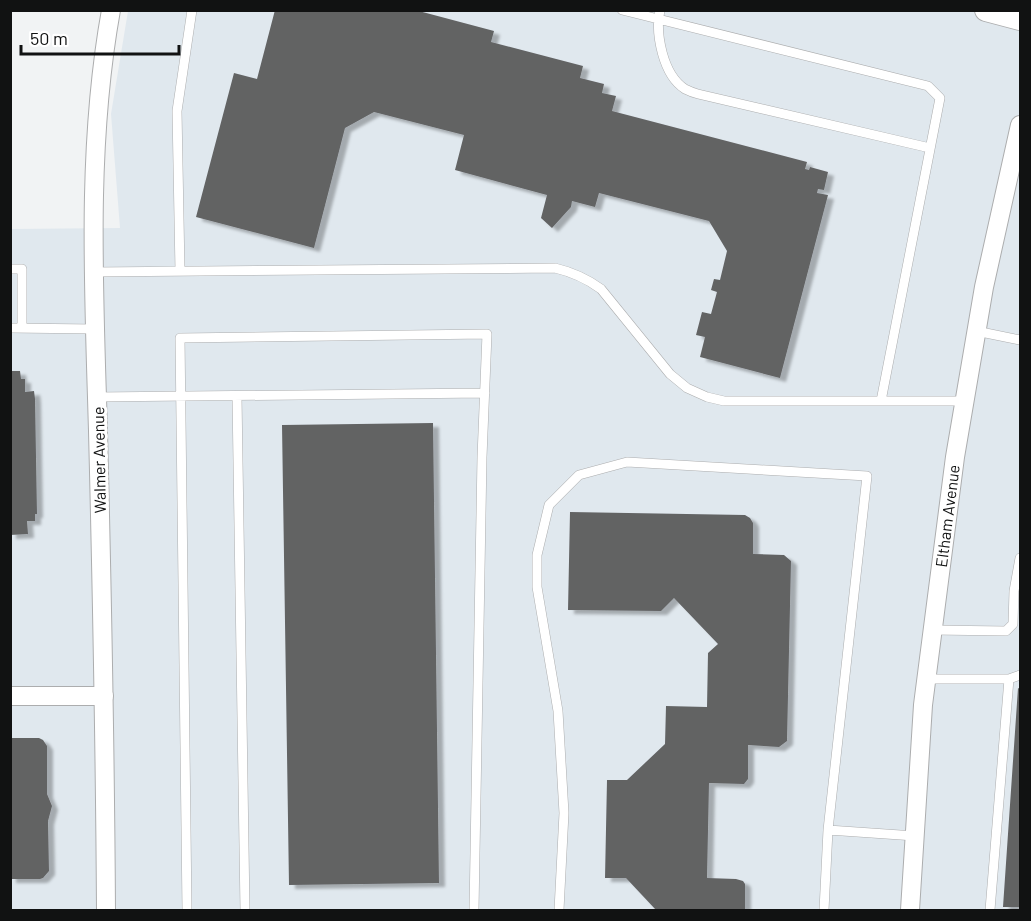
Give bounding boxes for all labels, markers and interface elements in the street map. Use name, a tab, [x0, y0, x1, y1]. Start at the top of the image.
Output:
scale bar	[21, 18, 178, 56]
text: 50 m	[30, 27, 68, 49]
street label: Walmer Avenue	[88, 407, 109, 513]
street label: Eltham Avenue	[931, 463, 963, 568]

